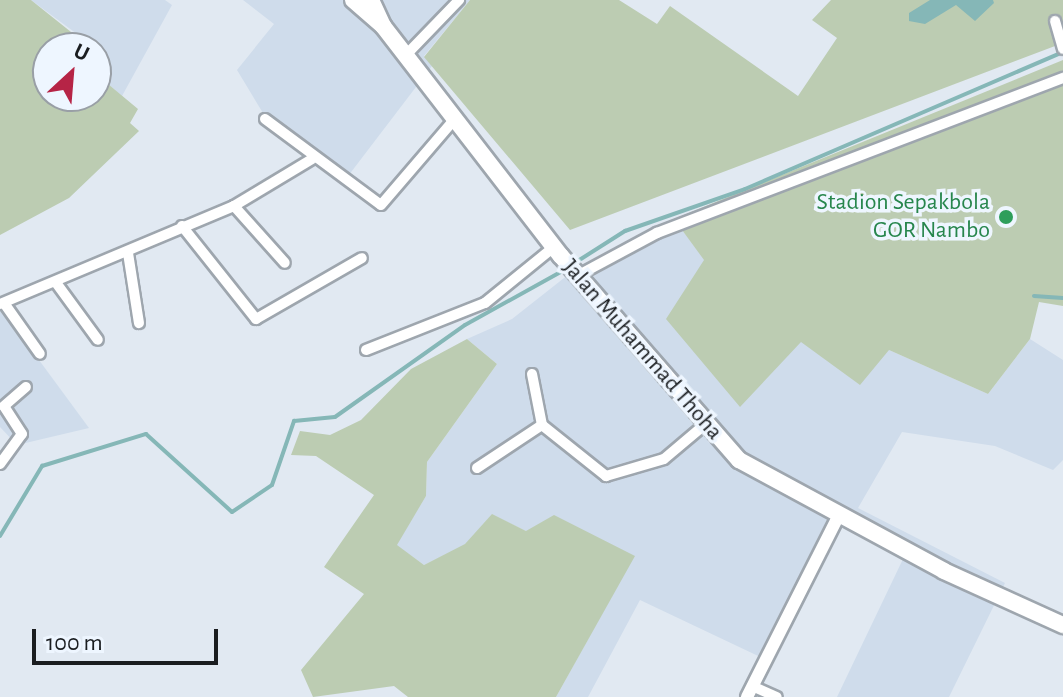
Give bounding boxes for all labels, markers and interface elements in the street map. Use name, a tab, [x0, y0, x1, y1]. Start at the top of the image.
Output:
north arrow	[32, 32, 112, 112]
text: U	[71, 39, 93, 65]
place label: Stadion Sepakbola GOR Nambo	[817, 189, 990, 245]
marker: Stadion Sepakbola GOR Nambo	[997, 208, 1015, 226]
street label: Jalan Muhammad Thoha	[556, 254, 728, 446]
scale bar	[36, 613, 222, 663]
text: 100 m	[46, 631, 103, 655]

